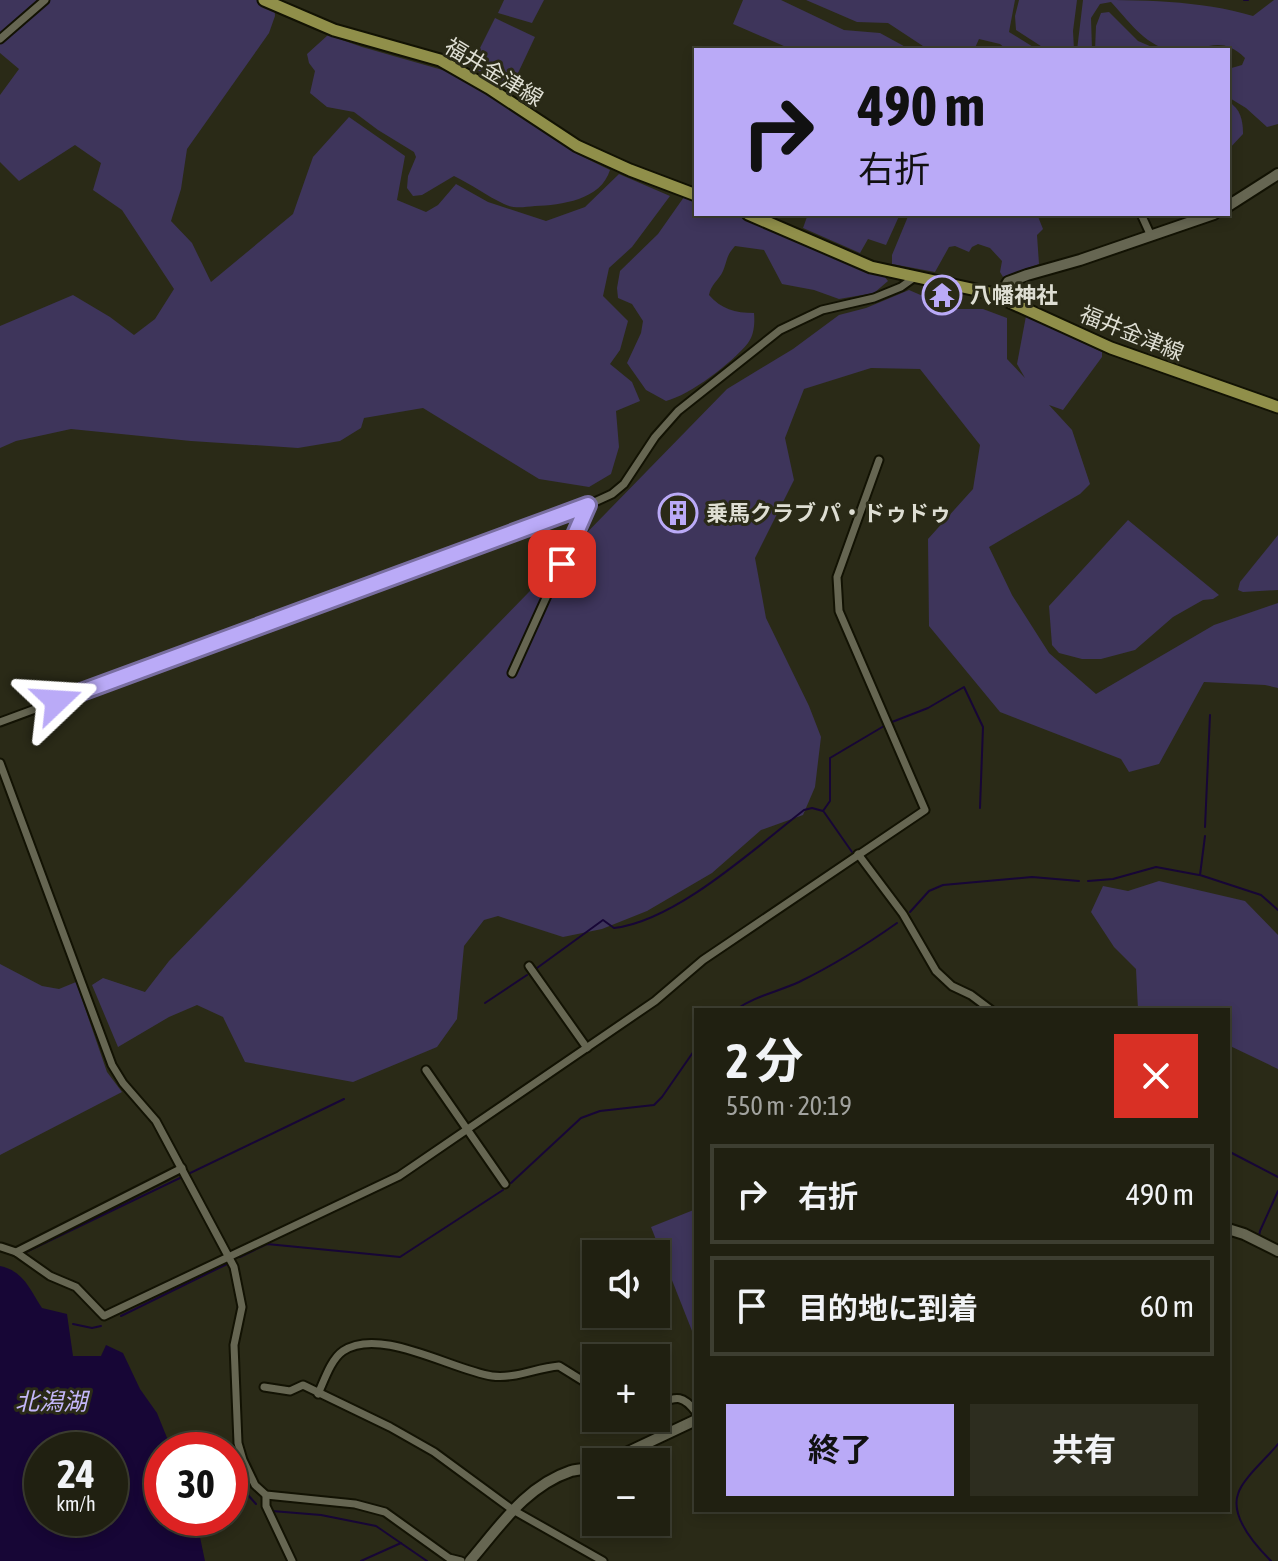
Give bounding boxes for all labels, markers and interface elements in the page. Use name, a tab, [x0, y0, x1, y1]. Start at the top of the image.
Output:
street label: 福井金津線	[440, 33, 548, 111]
text: 490 m	[858, 74, 985, 138]
icon: right	[726, 80, 830, 184]
text: 右折	[858, 148, 930, 190]
temple icon: 八幡神社	[921, 274, 963, 316]
place label: 八幡神社	[970, 282, 1058, 308]
street label: 福井金津線	[1076, 300, 1188, 366]
building icon: 乗馬クラブ パ・ドゥドゥ	[657, 492, 699, 534]
place label: 乗馬クラブ パ・ドゥドゥ	[706, 500, 951, 526]
pin	[528, 530, 596, 598]
icon: arrive	[540, 542, 584, 586]
position arrow	[15, 659, 99, 743]
text: 2 分	[726, 1033, 803, 1088]
button: close	[1114, 1034, 1198, 1118]
text: 550 m · 20:19	[726, 1091, 852, 1121]
icon: right	[730, 1172, 774, 1216]
text: 490 m	[1126, 1177, 1194, 1211]
text: 右折	[798, 1179, 858, 1213]
map controls	[582, 1240, 670, 1536]
button: sound	[582, 1240, 670, 1328]
icon: arrive	[730, 1284, 774, 1328]
text: 60 m	[1140, 1289, 1194, 1323]
text: 目的地に到着	[798, 1291, 978, 1325]
button: +	[582, 1344, 670, 1432]
water label: 北潟湖	[15, 1388, 91, 1415]
button: 終了	[726, 1404, 954, 1496]
button: 共有	[970, 1404, 1198, 1496]
speed limit sign: 30	[144, 1432, 248, 1536]
button: −	[582, 1448, 670, 1536]
text: 24	[57, 1451, 95, 1496]
text: km/h	[56, 1492, 96, 1515]

